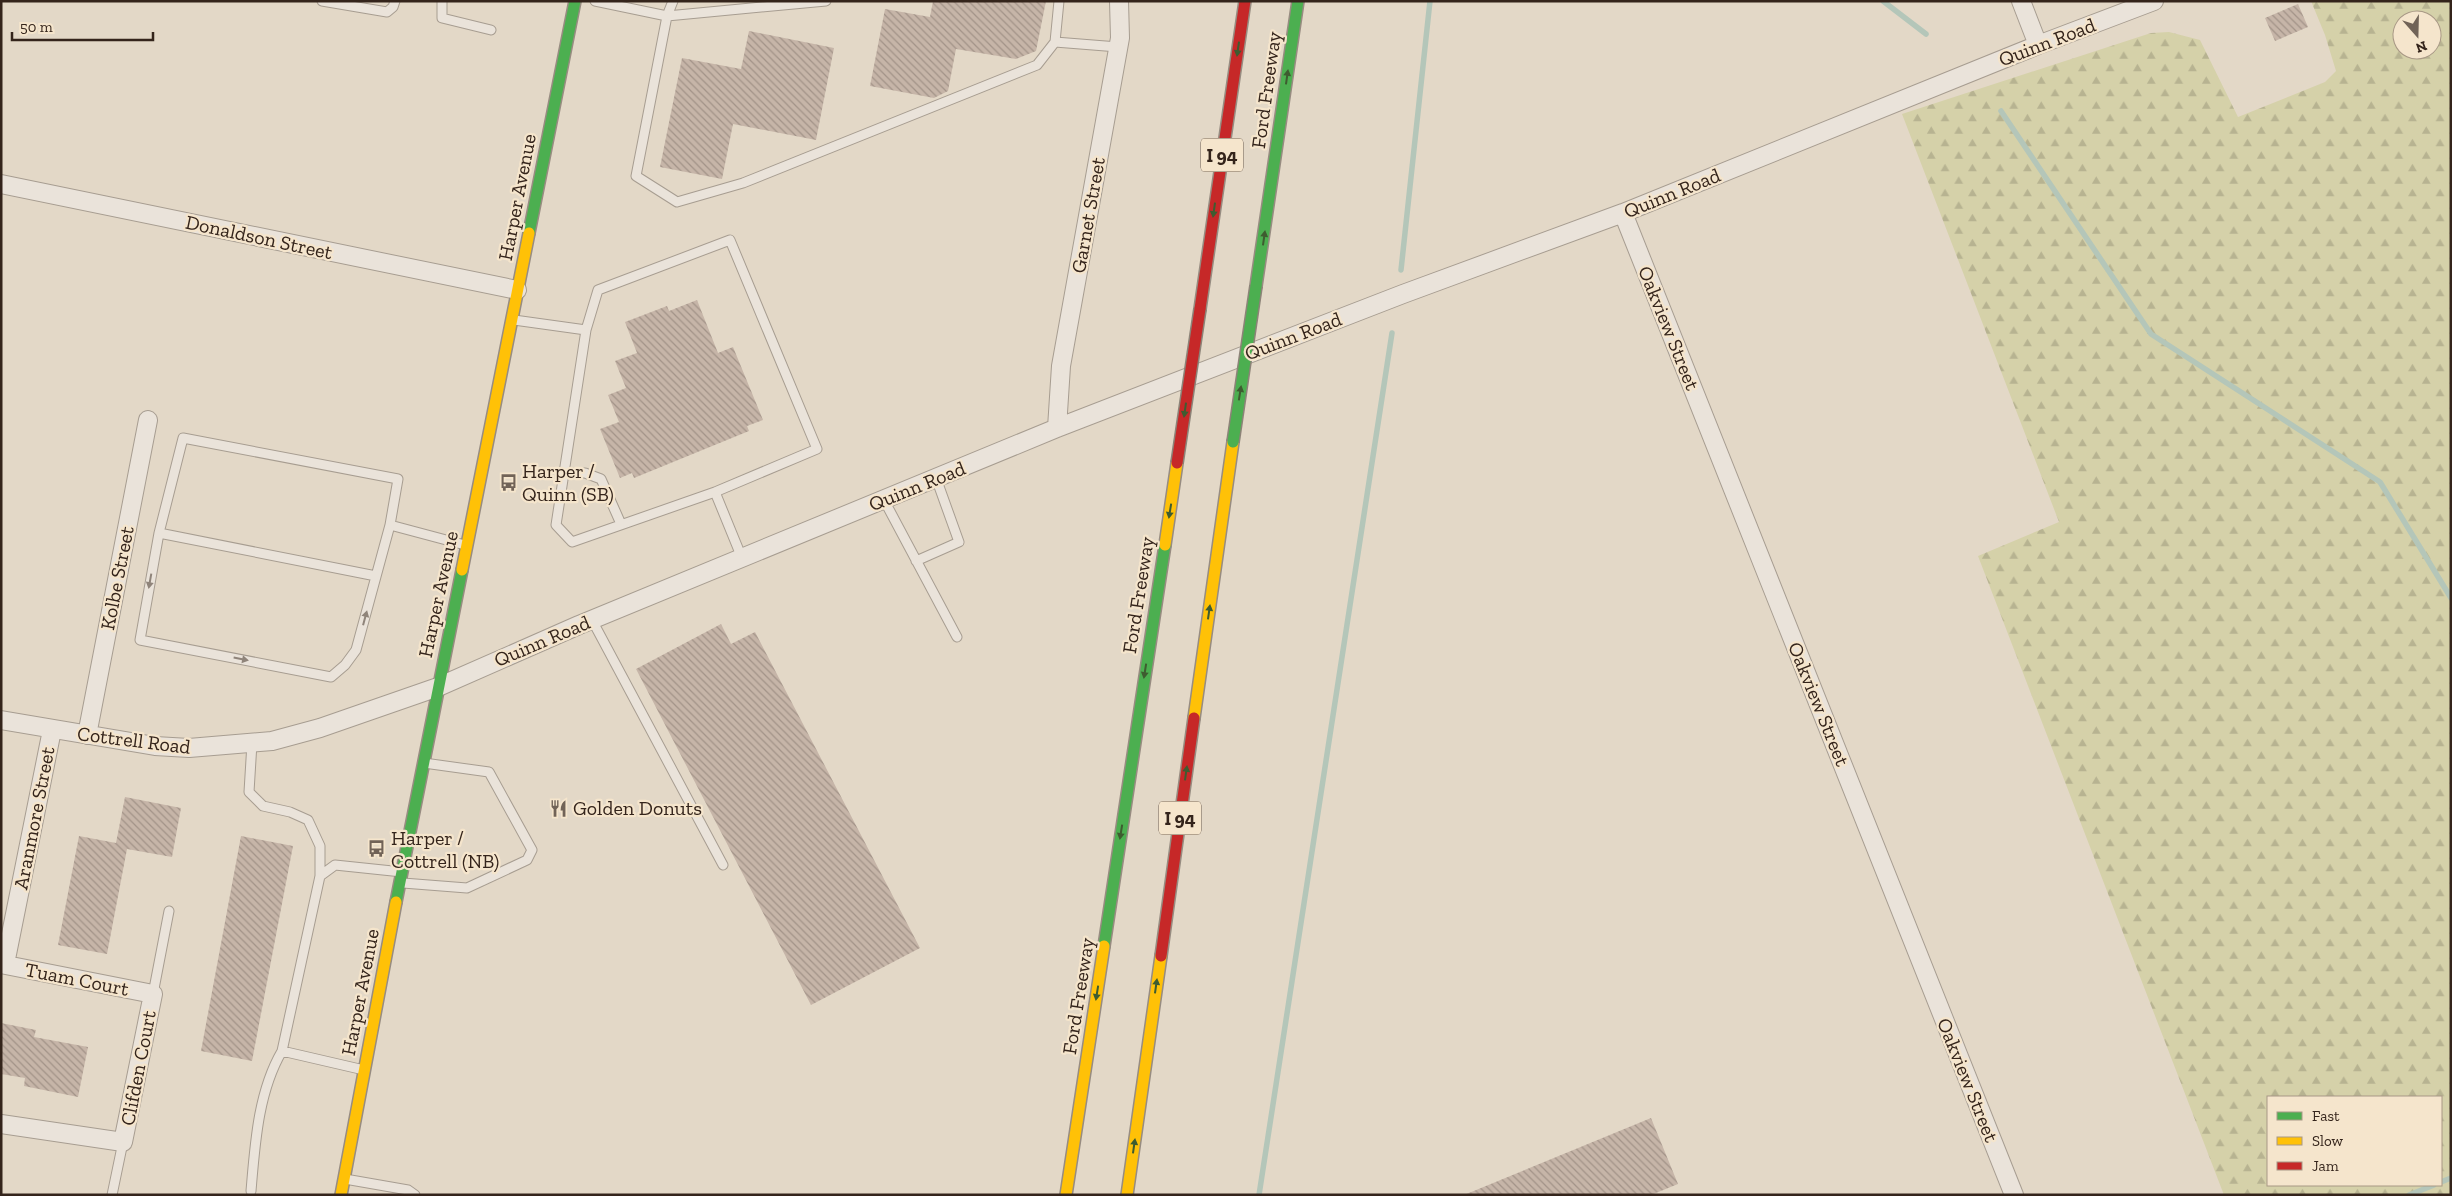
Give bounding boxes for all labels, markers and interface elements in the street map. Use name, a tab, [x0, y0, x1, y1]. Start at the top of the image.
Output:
scale bar	[12, 10, 154, 42]
north arrow	[2392, 10, 2442, 60]
street label: Quinn Road	[1995, 13, 2099, 71]
text: 50 m	[20, 18, 53, 36]
street label: Ford Freeway	[1246, 29, 1286, 150]
text: N	[2413, 37, 2429, 57]
one-way arrow	[1233, 42, 1241, 58]
one-way arrow	[1284, 68, 1292, 84]
street label: Harper Avenue	[493, 132, 541, 262]
road number: I 94	[1201, 138, 1243, 172]
street label: Garnet Street	[1066, 155, 1110, 275]
street label: Quinn Road	[1620, 163, 1724, 223]
one-way arrow	[1210, 203, 1218, 219]
street label: Donaldson Street	[183, 210, 335, 264]
one-way arrow	[1260, 229, 1268, 245]
street label: Oakview Street	[1633, 262, 1705, 394]
street label: Quinn Road	[1241, 307, 1345, 365]
one-way arrow	[1237, 385, 1245, 401]
one-way arrow	[1181, 402, 1189, 418]
street label: Quinn Road	[865, 456, 969, 516]
place label: Harper / Quinn (SB)	[522, 459, 614, 506]
bus stop icon: Harper / Quinn (SB)	[498, 472, 518, 492]
one-way arrow	[1165, 503, 1173, 519]
street label: Kolbe Street	[95, 523, 139, 632]
street label: Harper Avenue	[413, 529, 463, 659]
street label: Ford Freeway	[1117, 534, 1159, 655]
one-way arrow	[146, 573, 154, 589]
one-way arrow	[1205, 603, 1213, 619]
one-way arrow	[361, 610, 369, 625]
street label: Quinn Road	[490, 610, 594, 672]
street label: Oakview Street	[1783, 638, 1855, 770]
one-way arrow	[233, 656, 249, 664]
one-way arrow	[1141, 664, 1149, 680]
street label: Cottrell Road	[76, 721, 192, 759]
street label: Aranmore Street	[8, 744, 60, 891]
one-way arrow	[1183, 764, 1191, 780]
place label: Golden Donuts	[573, 796, 702, 820]
restaurant icon: Golden Donuts	[549, 798, 569, 818]
road number: I 94	[1159, 801, 1201, 834]
one-way arrow	[1117, 825, 1125, 841]
place label: Harper / Cottrell (NB)	[391, 826, 499, 873]
bus stop icon: Harper / Cottrell (NB)	[367, 839, 387, 859]
street label: Harper Avenue	[336, 927, 384, 1057]
street label: Ford Freeway	[1057, 935, 1099, 1056]
street label: Tuam Court	[23, 957, 132, 1001]
one-way arrow	[1152, 977, 1160, 993]
one-way arrow	[1093, 985, 1101, 1001]
street label: Clifden Court	[115, 1008, 161, 1128]
street label: Oakview Street	[1932, 1014, 2004, 1146]
legend	[2267, 1096, 2442, 1186]
text: Fast	[2312, 1107, 2340, 1125]
text: Slow	[2312, 1132, 2344, 1150]
one-way arrow	[1130, 1138, 1138, 1154]
text: Jam	[2312, 1157, 2339, 1175]

